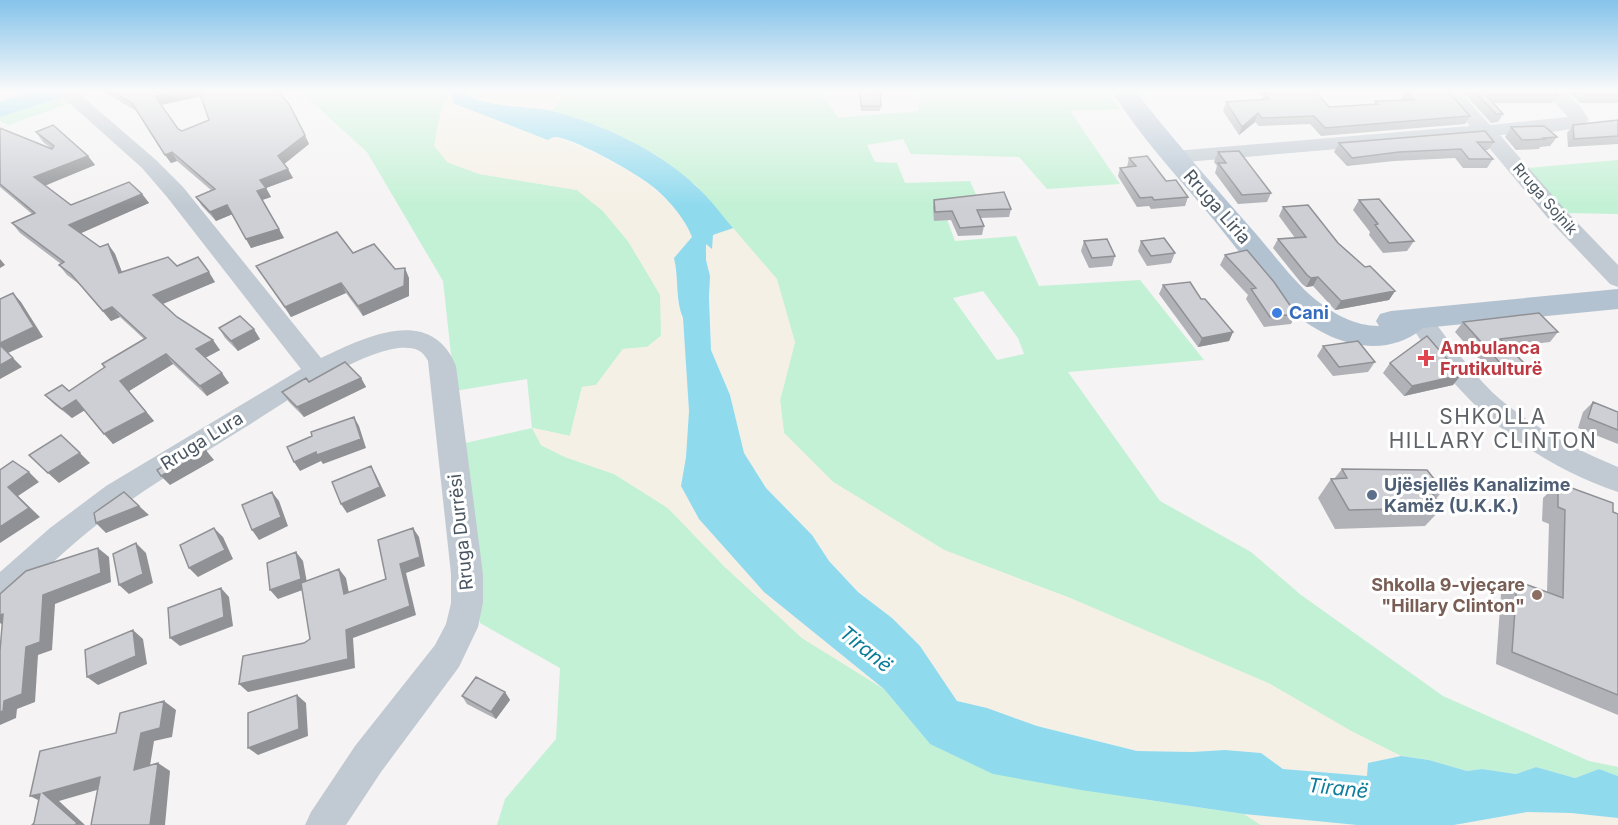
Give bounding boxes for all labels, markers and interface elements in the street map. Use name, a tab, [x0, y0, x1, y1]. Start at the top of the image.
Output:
street label: Rruga Sojnik	[1509, 159, 1582, 239]
street label: Rruga Liria	[1180, 165, 1255, 248]
place label: Cani	[1289, 302, 1329, 323]
marker: Cani	[1270, 306, 1284, 320]
place label: Ambulanca Frutikulturë	[1440, 337, 1543, 379]
marker: Ambulanca Frutikulturë	[1417, 349, 1435, 367]
district label: SHKOLLA HILLARY CLINTON	[1389, 404, 1597, 453]
street label: Rruga Lura	[157, 407, 247, 474]
street label: Rruga Durrësi	[444, 473, 477, 591]
place label: Ujësjellës Kanalizime Kamëz (U.K.K.)	[1384, 474, 1571, 516]
marker: Ujësjellës Kanalizime Kamëz (U.K.K.)	[1365, 488, 1379, 502]
place label: Shkolla 9-vjeçare "Hillary Clinton"	[1371, 574, 1525, 616]
marker: Shkolla 9-vjeçare "Hillary Clinton"	[1530, 588, 1544, 602]
water label: Tiranë	[835, 621, 897, 677]
water label: Tiranë	[1307, 773, 1369, 803]

